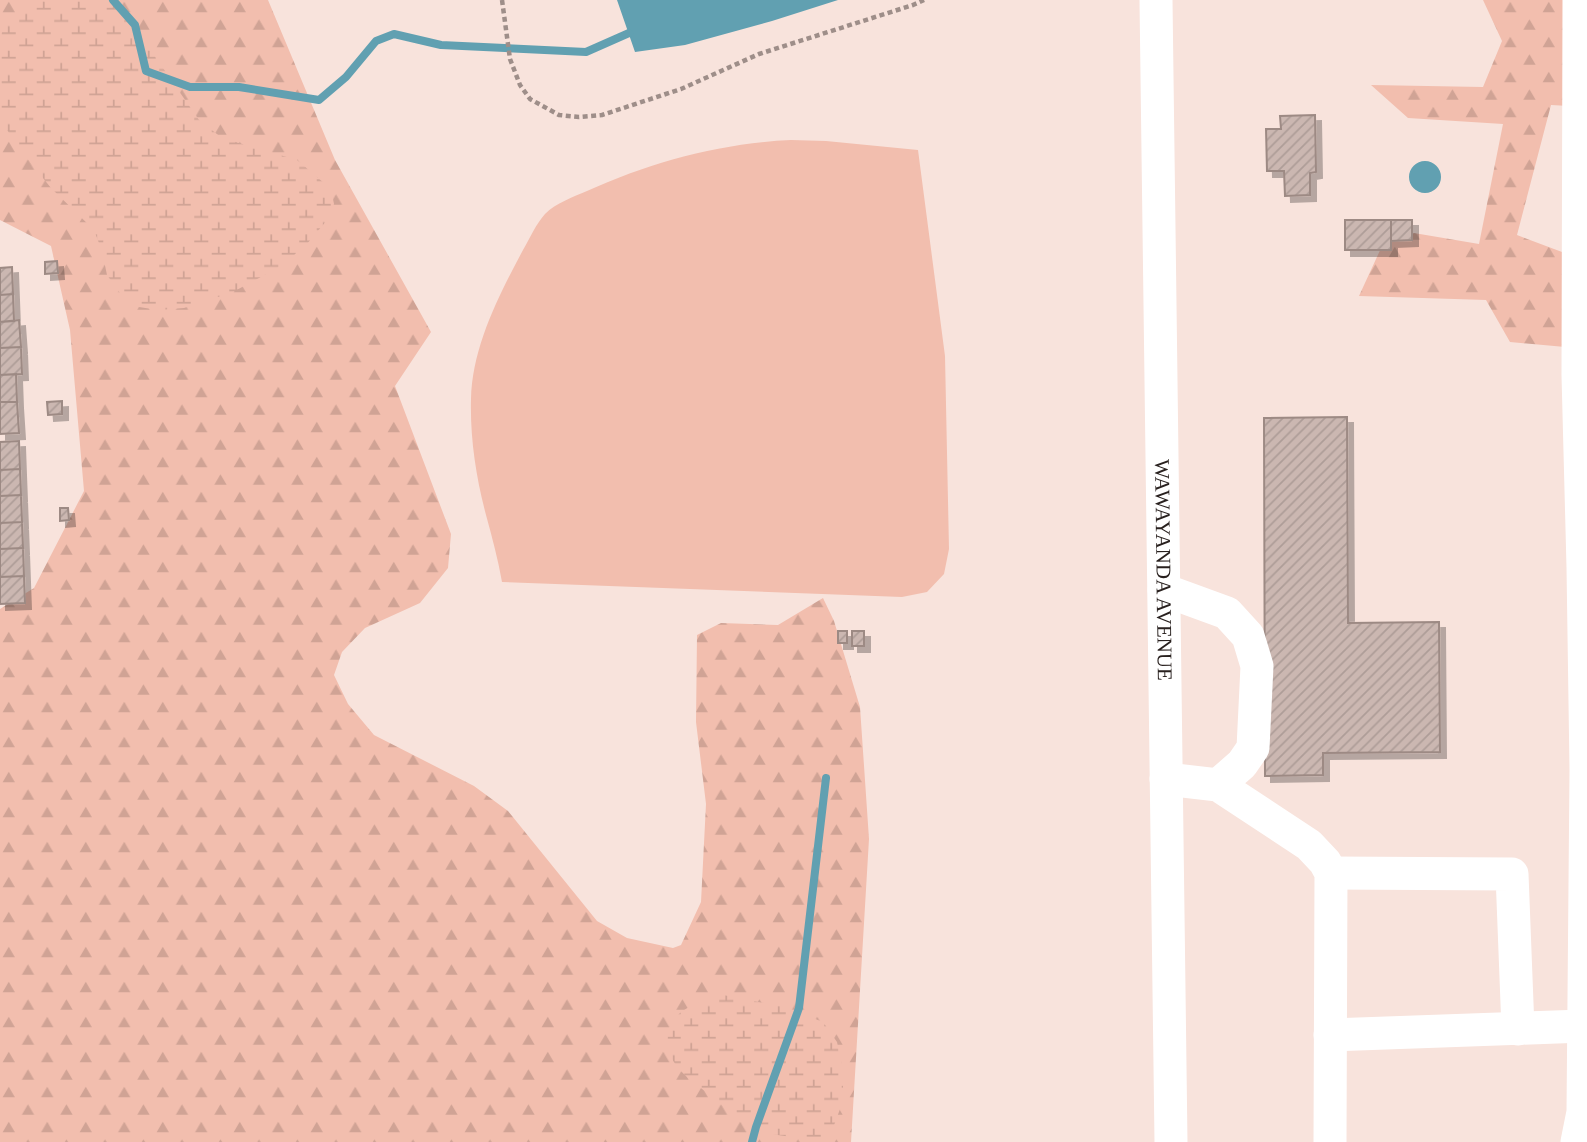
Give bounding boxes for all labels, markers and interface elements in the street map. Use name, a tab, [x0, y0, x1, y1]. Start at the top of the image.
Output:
street label: WAWAYANDA AVENUE	[1150, 459, 1177, 681]

